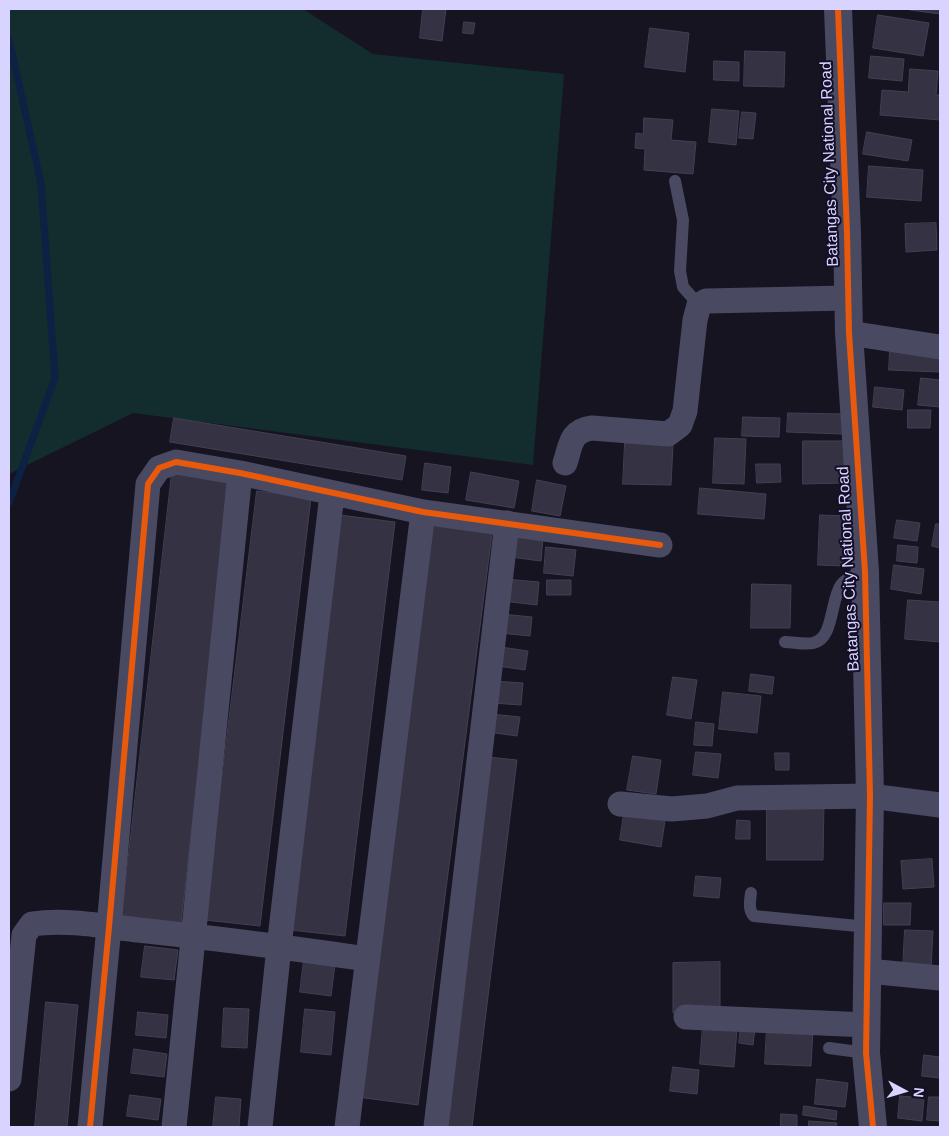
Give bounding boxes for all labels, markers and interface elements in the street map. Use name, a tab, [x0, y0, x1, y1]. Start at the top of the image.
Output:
street label: Batangas City National Road	[817, 61, 843, 267]
street label: Batangas City National Road	[834, 466, 864, 672]
north arrow	[879, 1066, 929, 1116]
text: N	[910, 1087, 927, 1098]

